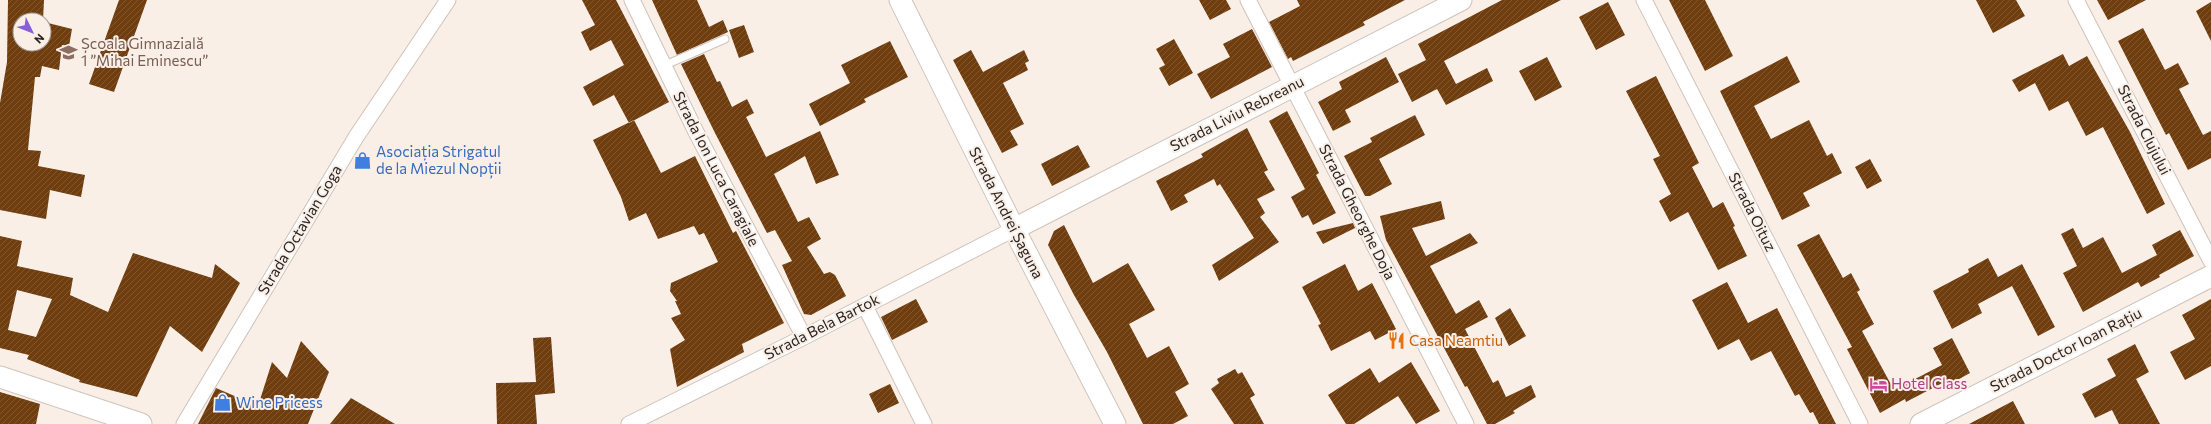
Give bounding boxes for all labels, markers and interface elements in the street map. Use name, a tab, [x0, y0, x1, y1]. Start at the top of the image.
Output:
north arrow	[12, 12, 52, 52]
text: N	[32, 32, 47, 47]
place label: Școala Gimnazială 1 ”Mihai Eminescu”	[81, 34, 208, 69]
school or university icon: Școala Gimnazială 1 ”Mihai Eminescu”	[58, 43, 78, 63]
street label: Strada Liviu Rebreanu	[1167, 72, 1307, 155]
street label: Strada Clujului	[2114, 82, 2175, 178]
street label: Strada Ion Luca Caragiale	[670, 88, 764, 249]
street label: Strada Gheorghe Doja	[1316, 141, 1400, 282]
place label: Asociația Strigatul de la Miezul Nopții	[376, 142, 502, 179]
street label: Strada Andrei Șaguna	[964, 144, 1048, 282]
shop icon: Asociația Strigatul de la Miezul Nopții	[353, 151, 373, 171]
street label: Strada Octavian Goga	[253, 161, 345, 298]
street label: Strada Oituz	[1725, 169, 1780, 254]
street label: Strada Bela Bartok	[761, 289, 882, 363]
street label: Strada Doctor Ioan Rațiu	[1987, 303, 2145, 397]
restaurant icon: Casa Neamtiu	[1386, 331, 1406, 351]
place label: Casa Neamtiu	[1409, 331, 1503, 349]
hotel icon: Hotel Class	[1868, 374, 1888, 394]
place label: Hotel Class	[1891, 374, 1967, 392]
shop icon: Wine Pricess	[213, 393, 233, 413]
place label: Wine Pricess	[236, 393, 323, 411]

